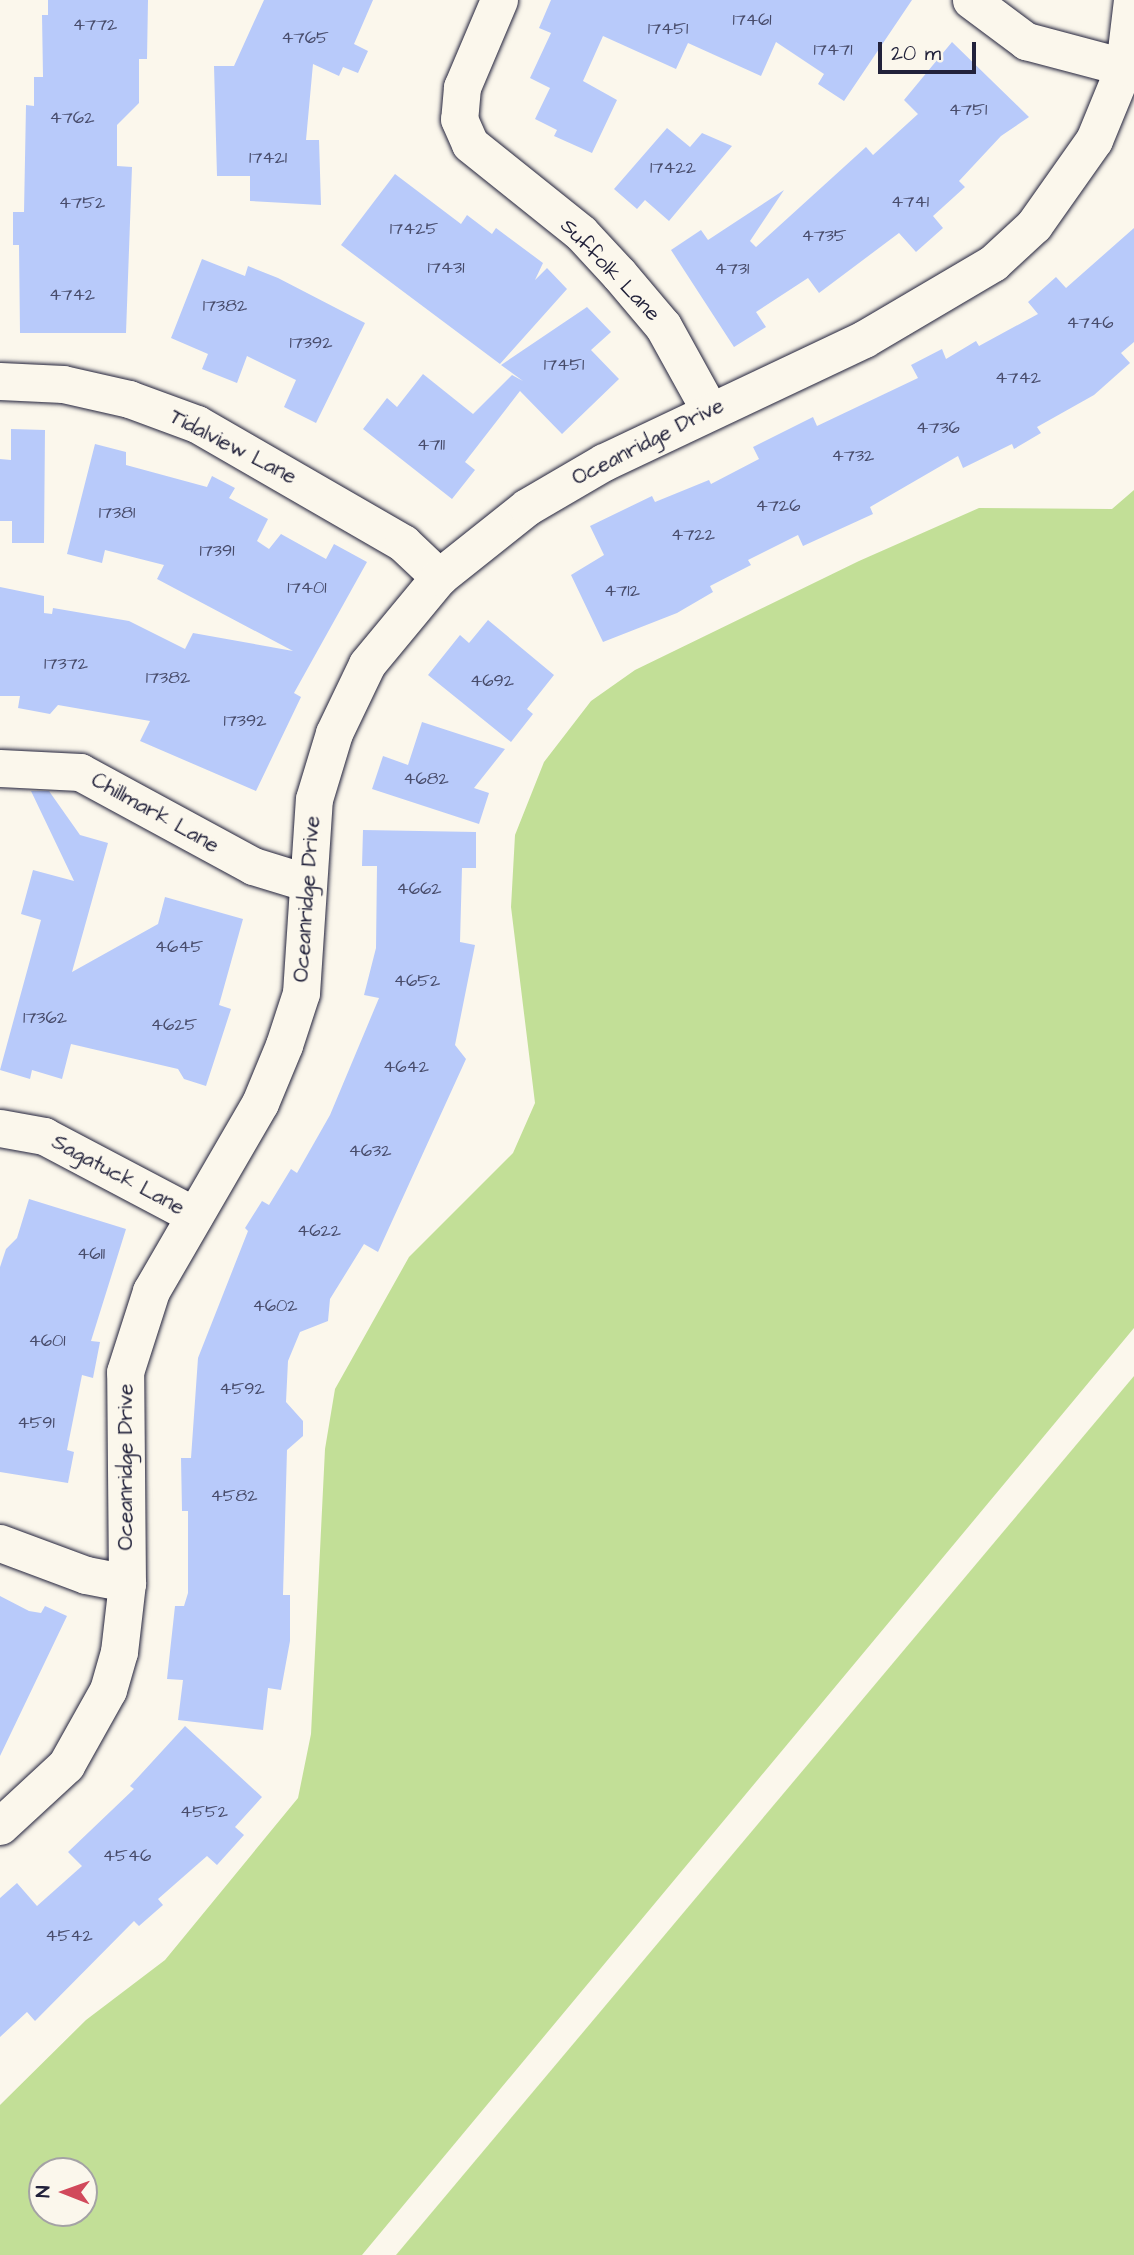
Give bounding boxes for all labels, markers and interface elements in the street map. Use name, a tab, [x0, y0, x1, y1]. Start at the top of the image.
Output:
house number: 17461	[732, 9, 772, 31]
house number: 4772	[73, 14, 117, 36]
house number: 17451	[648, 18, 688, 40]
house number: 4765	[281, 27, 329, 49]
scale bar	[882, 28, 980, 72]
house number: 17471	[813, 39, 853, 61]
text: 20 m	[891, 39, 941, 68]
house number: 4751	[949, 99, 987, 121]
house number: 4762	[50, 107, 94, 129]
house number: 17421	[249, 147, 287, 169]
house number: 17422	[650, 157, 696, 179]
house number: 4741	[891, 191, 929, 213]
house number: 4752	[59, 192, 105, 214]
street label: Suffolk Lane	[555, 214, 665, 326]
house number: 17425	[390, 218, 438, 240]
house number: 4735	[801, 225, 847, 247]
house number: 17431	[427, 257, 465, 279]
house number: 4731	[715, 258, 749, 280]
house number: 4742	[49, 284, 95, 306]
house number: 17382	[203, 295, 247, 317]
house number: 4746	[1067, 312, 1113, 334]
house number: 17392	[289, 332, 333, 354]
house number: 17451	[544, 354, 584, 376]
house number: 4742	[995, 367, 1041, 389]
street label: Oceanridge Drive	[568, 393, 728, 491]
street label: Tidalview Lane	[165, 404, 301, 490]
house number: 4736	[916, 417, 960, 439]
house number: 4711	[417, 434, 445, 456]
house number: 4732	[832, 445, 874, 467]
house number: 4726	[756, 495, 800, 517]
house number: 17381	[99, 502, 135, 524]
house number: 4722	[671, 524, 715, 546]
house number: 17391	[199, 540, 235, 562]
house number: 17401	[287, 577, 327, 599]
house number: 4712	[604, 580, 640, 602]
house number: 17372	[44, 653, 88, 675]
house number: 17382	[146, 667, 190, 689]
house number: 4692	[470, 670, 514, 692]
house number: 17392	[223, 710, 267, 732]
street label: Chillmark Lane	[87, 768, 223, 858]
house number: 4682	[403, 768, 449, 790]
street label: Oceanridge Drive	[289, 815, 325, 983]
house number: 4662	[396, 878, 442, 900]
house number: 4645	[155, 936, 203, 958]
house number: 4652	[394, 970, 440, 992]
house number: 17362	[23, 1007, 67, 1029]
house number: 4625	[151, 1014, 197, 1036]
house number: 4642	[383, 1056, 429, 1078]
street label: Sagatuck Lane	[47, 1129, 189, 1221]
house number: 4632	[349, 1140, 391, 1162]
house number: 4622	[297, 1220, 341, 1242]
house number: 4611	[77, 1243, 105, 1265]
house number: 4602	[252, 1295, 298, 1317]
house number: 4601	[28, 1330, 66, 1352]
house number: 4592	[219, 1378, 265, 1400]
street label: Oceanridge Drive	[113, 1384, 139, 1550]
house number: 4591	[17, 1412, 55, 1434]
house number: 4582	[211, 1485, 257, 1507]
house number: 4552	[180, 1801, 228, 1823]
house number: 4546	[103, 1845, 151, 1867]
house number: 4542	[45, 1925, 93, 1947]
north arrow	[28, 2157, 98, 2227]
text: N	[30, 2185, 57, 2198]

